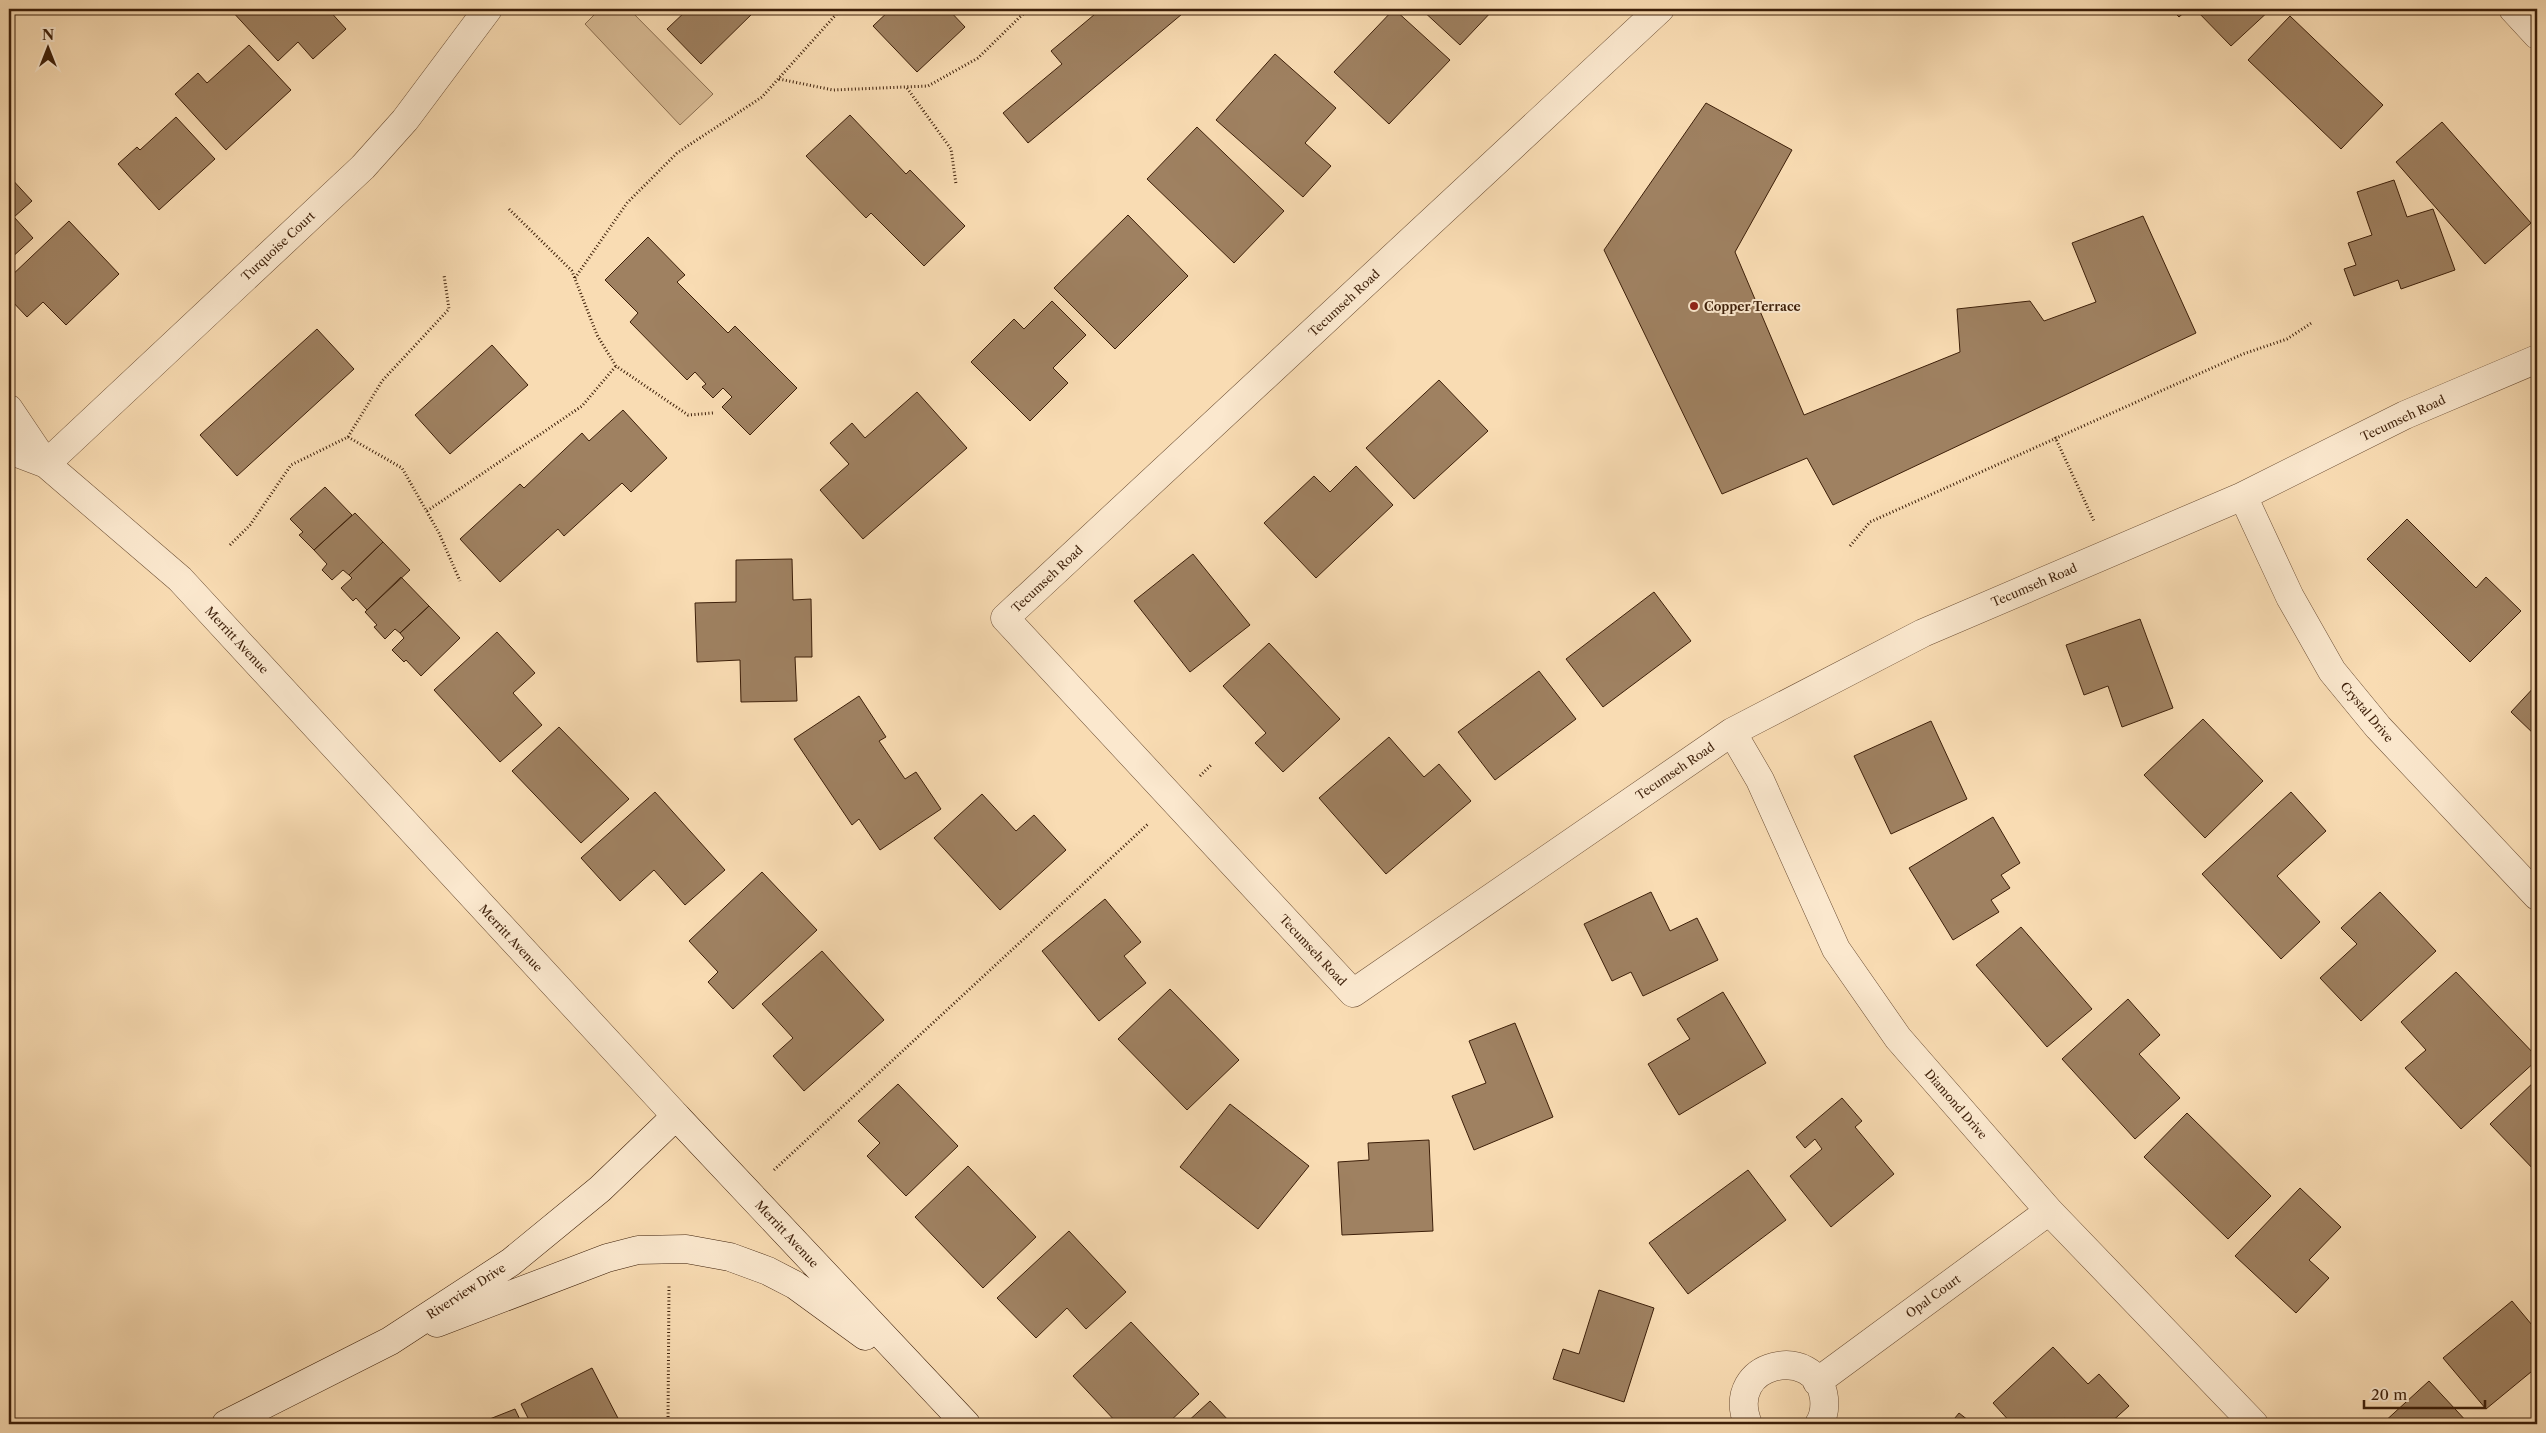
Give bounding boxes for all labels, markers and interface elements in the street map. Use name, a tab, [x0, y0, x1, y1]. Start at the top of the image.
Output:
north arrow	[22, 22, 72, 72]
text: N	[42, 26, 54, 44]
street label: Turquoise Court	[238, 208, 318, 284]
street label: Tecumseh Road	[1305, 266, 1383, 340]
place label: Copper Terrace	[1704, 299, 1801, 314]
marker: Copper Terrace	[1688, 300, 1700, 312]
street label: Tecumseh Road	[2358, 392, 2448, 444]
street label: Tecumseh Road	[1008, 542, 1086, 616]
street label: Tecumseh Road	[1989, 560, 2080, 610]
street label: Merritt Avenue	[202, 603, 272, 677]
street label: Crystal Drive	[2337, 679, 2397, 746]
street label: Tecumseh Road	[1633, 739, 1718, 803]
street label: Merritt Avenue	[476, 901, 546, 975]
street label: Tecumseh Road	[1276, 911, 1350, 989]
street label: Diamond Drive	[1922, 1066, 1991, 1142]
street label: Merritt Avenue	[752, 1197, 822, 1271]
street label: Riverview Drive	[424, 1260, 508, 1322]
street label: Opal Court	[1903, 1271, 1964, 1321]
scale bar	[2364, 1378, 2485, 1410]
text: 20 m	[2371, 1385, 2407, 1404]

